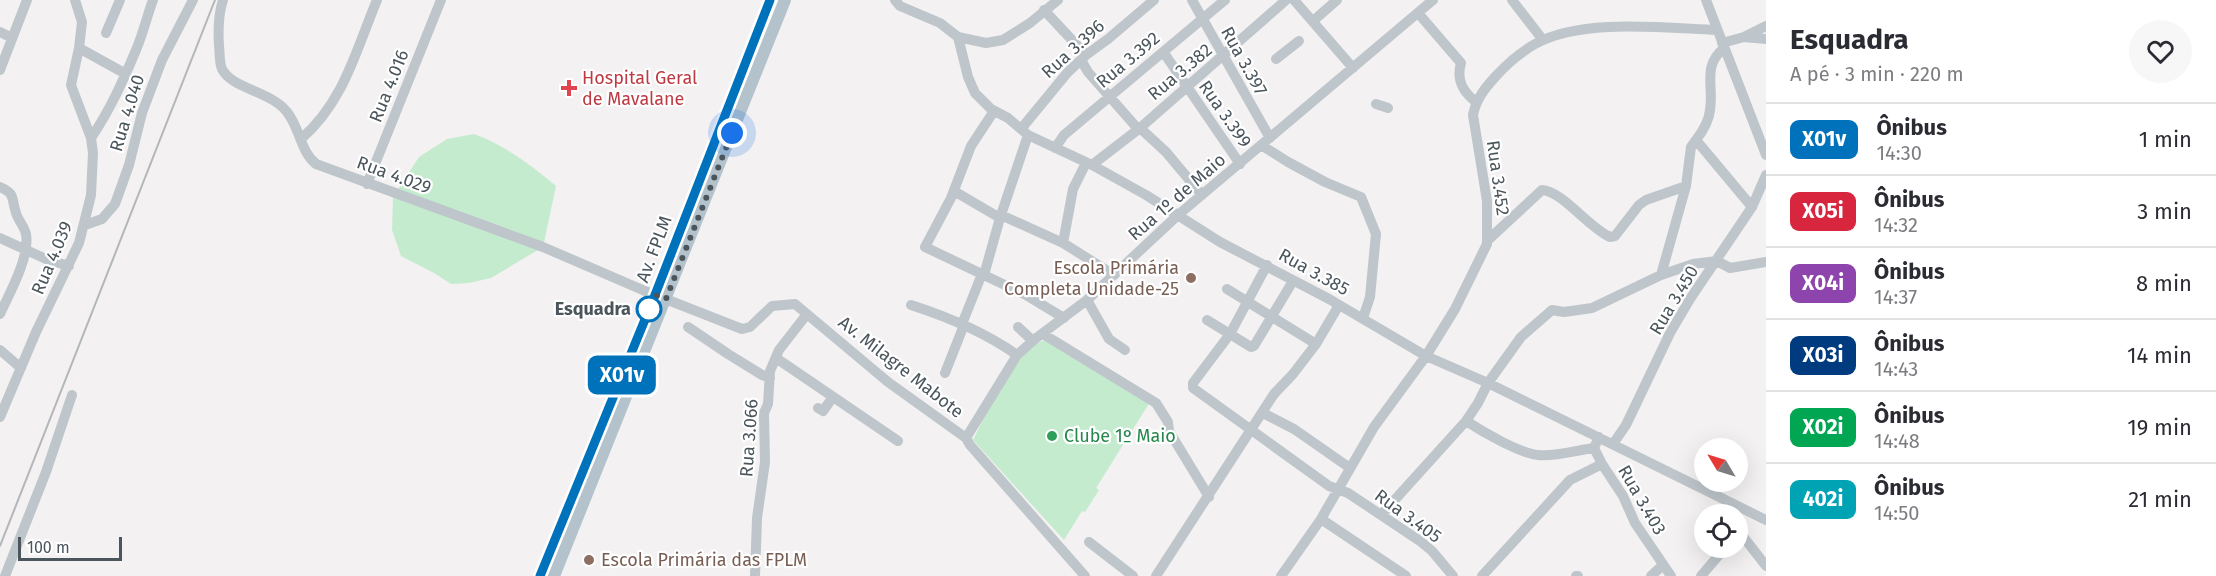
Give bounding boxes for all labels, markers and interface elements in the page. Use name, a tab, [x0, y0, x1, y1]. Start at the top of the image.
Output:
street label: Rua 3.396	[1037, 15, 1109, 83]
button: heart	[2129, 20, 2192, 83]
street label: Rua 3.397	[1216, 23, 1272, 99]
text: Esquadra	[1790, 23, 1909, 56]
street label: Rua 3.392	[1092, 27, 1164, 93]
street label: Rua 3.382	[1143, 39, 1217, 105]
street label: Rua 4.016	[364, 46, 414, 126]
text: A pé · 3 min · 220 m	[1790, 62, 1964, 86]
place label: Hospital Geral de Mavalane	[582, 67, 697, 110]
street label: Rua 4.040	[105, 72, 149, 154]
street label: Rua 3.399	[1194, 76, 1256, 152]
marker: Hospital Geral de Mavalane	[560, 79, 578, 97]
text: Ônibus	[1876, 114, 1947, 141]
your location	[717, 118, 747, 148]
text: X01v	[1802, 126, 1846, 152]
text: 1 min	[2139, 126, 2192, 153]
street label: Rua 3.452	[1482, 139, 1514, 217]
text: 14:30	[1876, 141, 1922, 165]
street label: Rua 1º de Maio	[1124, 149, 1230, 245]
street label: Rua 4.029	[354, 151, 434, 199]
text: Ônibus	[1874, 186, 1944, 213]
text: X05i	[1802, 198, 1844, 224]
text: 3 min	[2137, 198, 2192, 225]
street label: Av. FPLM	[631, 213, 677, 285]
text: 14:32	[1874, 213, 1918, 237]
street label: Rua 4.039	[27, 218, 77, 298]
street label: Rua 3.385	[1275, 244, 1353, 300]
place label: Escola Primária Completa Unidade-25	[1004, 257, 1179, 300]
text: Ônibus	[1874, 258, 1945, 285]
street label: Rua 3.450	[1645, 261, 1703, 339]
text: X04i	[1802, 270, 1844, 296]
text: 8 min	[2136, 270, 2192, 297]
marker: Escola Primária Completa Unidade-25	[1184, 271, 1198, 285]
text: 14:37	[1874, 285, 1917, 309]
marker: Esquadra	[636, 296, 662, 322]
place label: Esquadra	[555, 298, 631, 320]
street label: Av. Milagre Mabote	[834, 311, 968, 423]
text: Ônibus	[1874, 330, 1944, 357]
text: X03i	[1803, 342, 1843, 368]
text: 14 min	[2127, 342, 2192, 369]
line badge: X01v	[580, 356, 664, 394]
text: 14:43	[1874, 357, 1918, 381]
text: X01v	[600, 362, 644, 388]
street label: Rua 3.066	[735, 398, 763, 478]
text: Ônibus	[1874, 402, 1944, 429]
text: X02i	[1803, 414, 1843, 440]
text: 19 min	[2127, 414, 2192, 441]
place label: Clube 1º Maio	[1064, 425, 1176, 447]
marker: Clube 1º Maio	[1045, 429, 1059, 443]
text: 14:48	[1874, 429, 1920, 453]
north arrow	[1694, 438, 1748, 492]
map controls	[1694, 438, 1748, 558]
street label: Rua 3.403	[1613, 461, 1671, 539]
text: Ônibus	[1874, 474, 1944, 501]
street label: Rua 3.405	[1370, 484, 1446, 548]
text: 402i	[1803, 486, 1843, 512]
text: 21 min	[2128, 486, 2192, 513]
text: 14:50	[1874, 501, 1919, 525]
button: locate	[1694, 504, 1748, 558]
scale bar	[18, 534, 122, 562]
text: 100 m	[27, 538, 70, 557]
place label: Escola Primária das FPLM	[601, 549, 807, 571]
marker: Escola Primária das FPLM	[582, 553, 596, 567]

